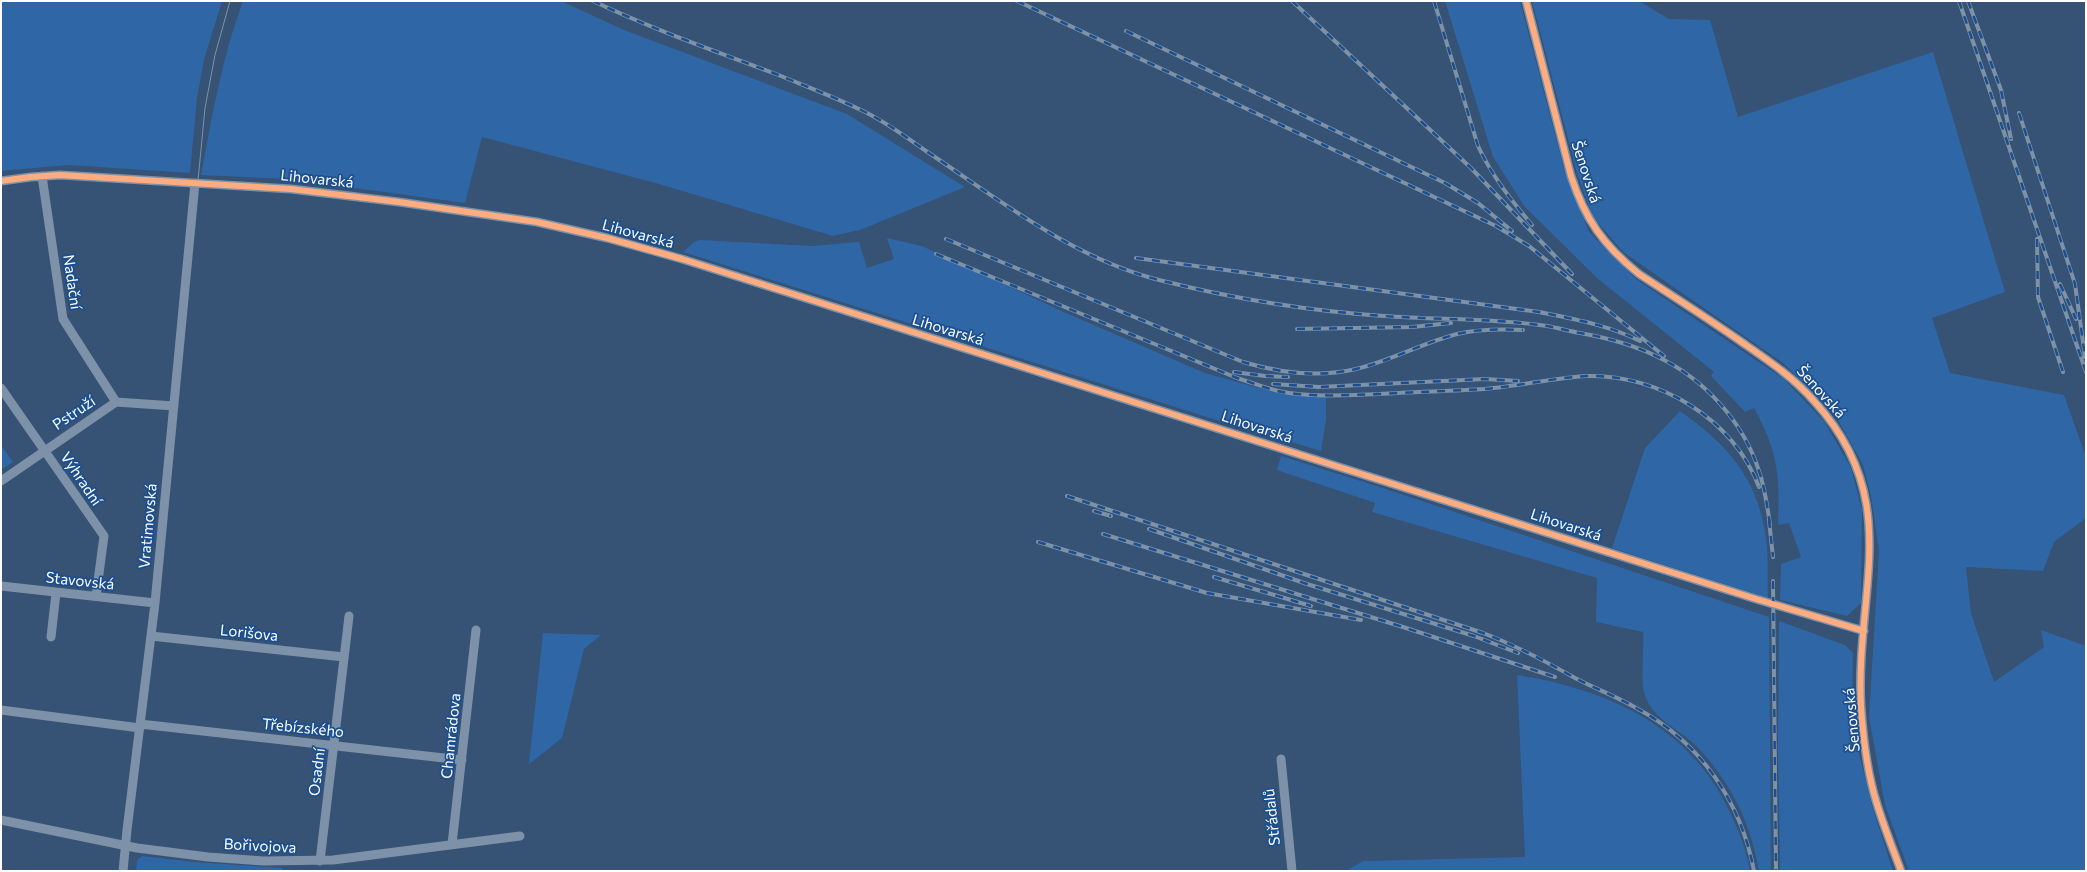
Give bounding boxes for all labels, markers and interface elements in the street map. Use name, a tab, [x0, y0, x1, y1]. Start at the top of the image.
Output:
street label: Šenovská	[1567, 139, 1605, 205]
street label: Lihovarská	[279, 166, 355, 192]
street label: Lihovarská	[600, 216, 676, 252]
street label: Nadační	[59, 253, 85, 311]
street label: Lihovarská	[910, 311, 986, 349]
street label: Šenovská	[1793, 362, 1849, 422]
street label: Pstruží	[49, 392, 99, 434]
street label: Lihovarská	[1219, 407, 1295, 447]
street label: Výhradní	[56, 449, 106, 509]
street label: Vratimovská	[135, 483, 161, 569]
street label: Lihovarská	[1528, 505, 1604, 545]
street label: Stavovská	[45, 568, 115, 594]
street label: Lorišova	[219, 621, 279, 645]
street label: Šenovská	[1840, 687, 1864, 753]
street label: Chamrádova	[438, 692, 464, 780]
street label: Třebízského	[261, 715, 345, 741]
street label: Osadní	[305, 747, 329, 797]
street label: Střádalů	[1260, 788, 1284, 846]
street label: Bořivojova	[223, 835, 297, 857]

